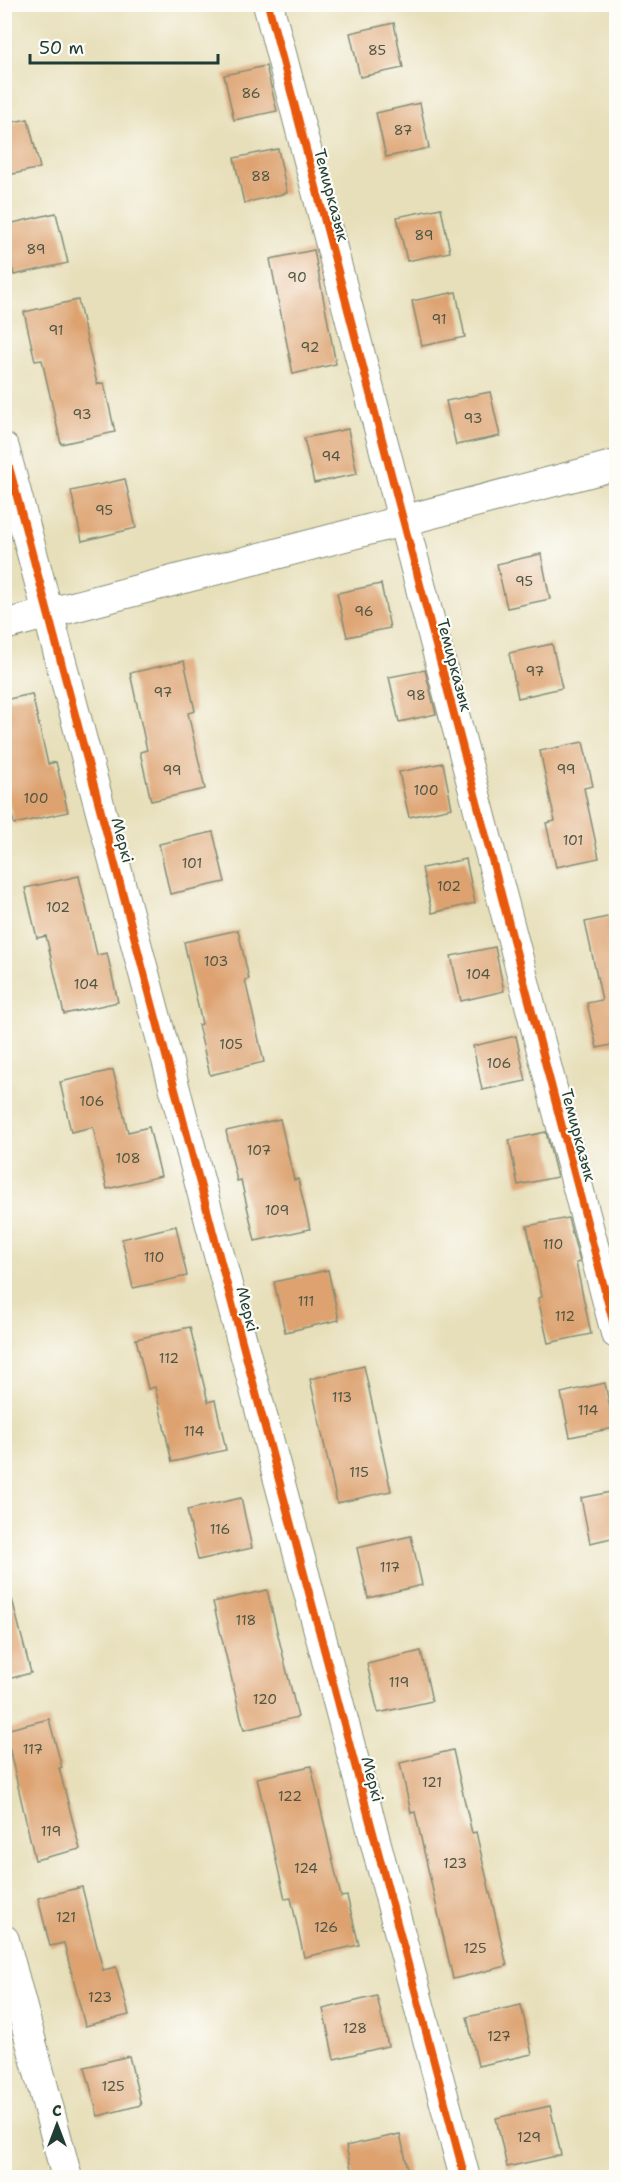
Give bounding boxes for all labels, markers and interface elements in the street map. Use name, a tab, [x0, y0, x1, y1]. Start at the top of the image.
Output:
scale bar	[30, 27, 218, 65]
text: 50 m	[39, 36, 84, 60]
house number: 85	[368, 41, 386, 59]
house number: 86	[241, 84, 261, 102]
house number: 87	[394, 121, 412, 139]
street label: Темирказык	[309, 146, 354, 244]
house number: 88	[251, 167, 271, 185]
house number: 89	[415, 226, 433, 244]
house number: 89	[27, 240, 45, 258]
house number: 90	[287, 268, 307, 286]
house number: 91	[431, 310, 447, 328]
house number: 91	[48, 321, 64, 339]
house number: 92	[301, 338, 319, 356]
house number: 93	[73, 405, 91, 423]
house number: 93	[464, 409, 482, 427]
house number: 94	[321, 447, 341, 465]
house number: 95	[95, 501, 113, 519]
house number: 95	[515, 572, 533, 590]
house number: 96	[354, 602, 374, 620]
street label: Темирказык	[432, 616, 477, 714]
house number: 97	[526, 662, 544, 680]
house number: 97	[154, 683, 172, 701]
house number: 98	[406, 686, 426, 704]
house number: 99	[556, 760, 576, 778]
house number: 99	[162, 761, 182, 779]
house number: 100	[414, 781, 438, 799]
house number: 100	[24, 789, 48, 807]
street label: Меркі	[106, 815, 139, 865]
house number: 101	[563, 831, 583, 849]
house number: 101	[182, 854, 202, 872]
house number: 102	[437, 877, 461, 895]
house number: 102	[46, 898, 70, 916]
house number: 103	[204, 952, 228, 970]
house number: 104	[466, 965, 491, 983]
house number: 104	[74, 975, 99, 993]
house number: 105	[219, 1035, 243, 1053]
house number: 106	[487, 1054, 511, 1072]
street label: Темирказык	[556, 1086, 601, 1184]
house number: 106	[80, 1092, 104, 1110]
house number: 107	[247, 1141, 271, 1159]
house number: 108	[116, 1149, 140, 1167]
house number: 109	[265, 1201, 289, 1219]
house number: 110	[543, 1235, 563, 1253]
house number: 110	[144, 1248, 164, 1266]
street label: Меркі	[231, 1284, 264, 1334]
house number: 111	[298, 1292, 314, 1310]
house number: 112	[555, 1307, 575, 1325]
house number: 112	[159, 1349, 179, 1367]
house number: 113	[332, 1388, 352, 1406]
house number: 114	[578, 1401, 598, 1419]
house number: 114	[184, 1422, 204, 1440]
house number: 115	[349, 1463, 369, 1481]
house number: 116	[210, 1520, 230, 1538]
house number: 117	[380, 1558, 400, 1576]
house number: 118	[236, 1611, 256, 1629]
house number: 119	[389, 1673, 409, 1691]
house number: 120	[253, 1690, 277, 1708]
house number: 117	[23, 1740, 43, 1758]
street label: Меркі	[356, 1754, 389, 1804]
house number: 121	[422, 1773, 442, 1791]
house number: 122	[278, 1787, 302, 1805]
house number: 119	[41, 1822, 61, 1840]
house number: 123	[443, 1854, 467, 1872]
house number: 124	[294, 1859, 318, 1877]
house number: 121	[56, 1908, 76, 1926]
house number: 126	[314, 1918, 338, 1936]
house number: 125	[463, 1939, 487, 1957]
house number: 123	[88, 1988, 112, 2006]
house number: 128	[343, 2019, 367, 2037]
house number: 127	[487, 2027, 511, 2045]
house number: 125	[101, 2077, 125, 2095]
north arrow	[27, 2095, 87, 2155]
text: С	[52, 2100, 62, 2121]
house number: 129	[517, 2128, 541, 2146]

